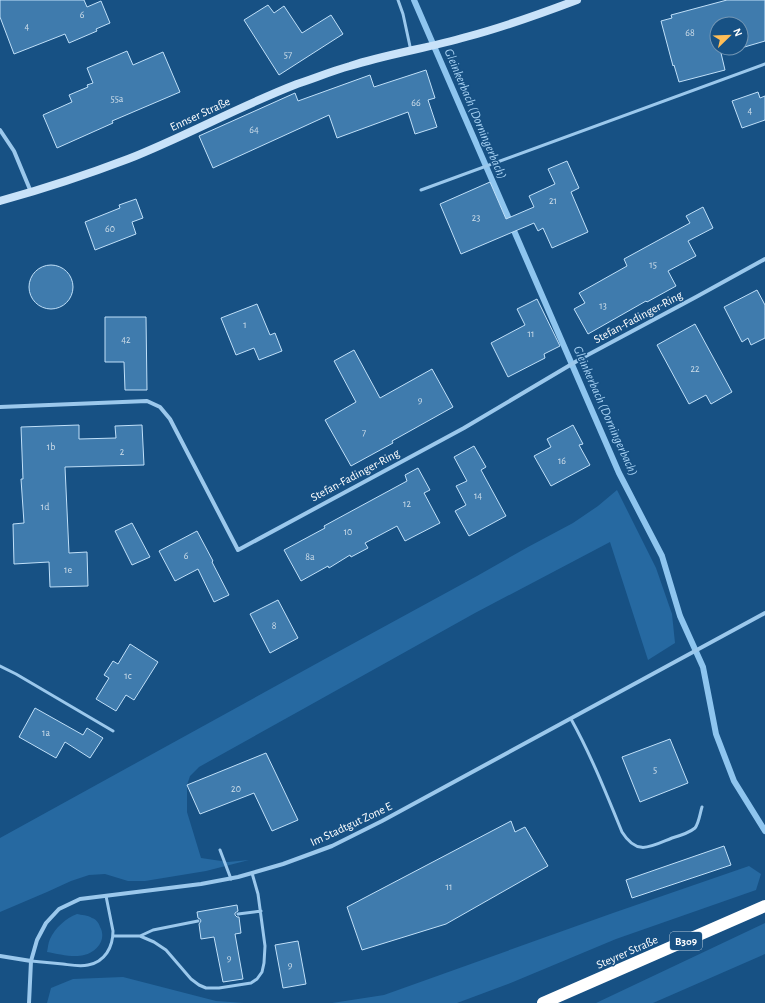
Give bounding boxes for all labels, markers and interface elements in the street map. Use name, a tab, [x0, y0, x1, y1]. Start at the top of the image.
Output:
house number: 6	[80, 10, 85, 20]
north arrow	[709, 16, 749, 56]
house number: 4	[25, 22, 30, 32]
text: N	[731, 27, 744, 38]
house number: 68	[685, 28, 695, 38]
water label: Gleinkerbach (Dorningerbach)	[442, 47, 508, 181]
house number: 57	[284, 50, 292, 60]
house number: 55a	[111, 94, 124, 104]
street label: Ennser Straße	[168, 95, 232, 133]
house number: 66	[411, 98, 421, 108]
house number: 4	[748, 106, 753, 116]
house number: 64	[249, 125, 259, 135]
house number: 21	[549, 196, 557, 206]
house number: 23	[472, 213, 480, 223]
house number: 60	[105, 224, 115, 234]
house number: 15	[649, 260, 657, 270]
street label: Stefan-Fadinger-Ring	[592, 288, 685, 345]
house number: 13	[599, 301, 607, 311]
house number: 1	[243, 320, 247, 330]
house number: 11	[528, 329, 534, 339]
house number: 42	[121, 335, 131, 345]
water label: Gleinkerbach (Dorningerbach)	[571, 344, 639, 478]
house number: 22	[690, 364, 700, 374]
house number: 9	[418, 395, 423, 405]
house number: 7	[362, 428, 366, 438]
house number: 1b	[47, 442, 55, 452]
street label: Stefan-Fadinger-Ring	[309, 446, 402, 503]
house number: 2	[120, 447, 125, 457]
house number: 16	[558, 456, 566, 466]
house number: 14	[474, 491, 482, 501]
house number: 12	[403, 499, 411, 509]
house number: 1d	[41, 502, 49, 512]
house number: 10	[344, 527, 352, 537]
house number: 6	[184, 551, 189, 561]
house number: 8a	[305, 552, 315, 562]
house number: 1e	[64, 565, 72, 575]
house number: 8	[272, 621, 277, 631]
house number: 1c	[124, 671, 132, 681]
house number: 1a	[42, 728, 50, 738]
house number: 5	[653, 765, 657, 775]
house number: 20	[231, 784, 241, 794]
street label: Im Stadtgut Zone E	[308, 800, 394, 848]
house number: 11	[446, 882, 452, 892]
road number: B309	[670, 932, 702, 950]
street label: Steyrer Straße	[594, 933, 660, 972]
house number: 9	[227, 953, 232, 963]
house number: 9	[288, 960, 293, 970]

